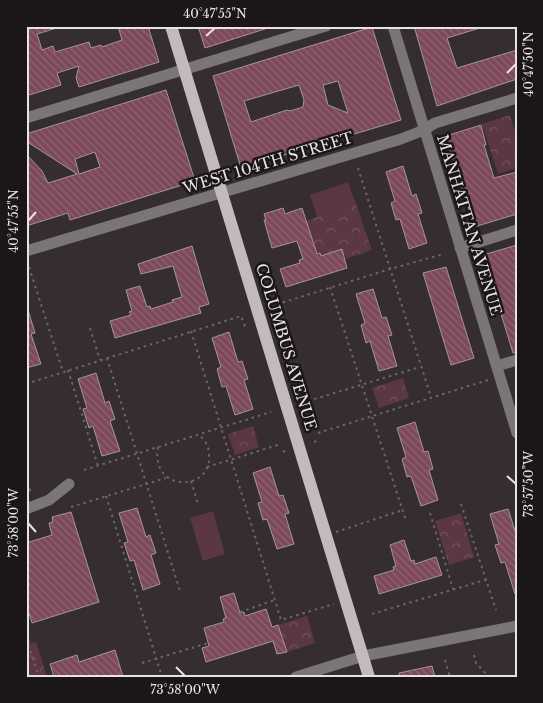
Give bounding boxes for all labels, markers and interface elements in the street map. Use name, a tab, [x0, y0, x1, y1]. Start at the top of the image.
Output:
text: 40°47'55"N	[183, 6, 247, 21]
text: 40°47'50"N	[521, 31, 536, 97]
street label: WEST 104TH STREET	[179, 128, 355, 198]
street label: MANHATTAN AVENUE	[433, 132, 506, 318]
text: 40°47'55"N	[6, 189, 21, 253]
street label: COLUMBUS AVENUE	[252, 261, 321, 433]
text: 73°57'50"W	[521, 450, 536, 517]
text: 73°58'00"W	[6, 487, 21, 558]
text: 73°58'00"W	[150, 682, 221, 697]

